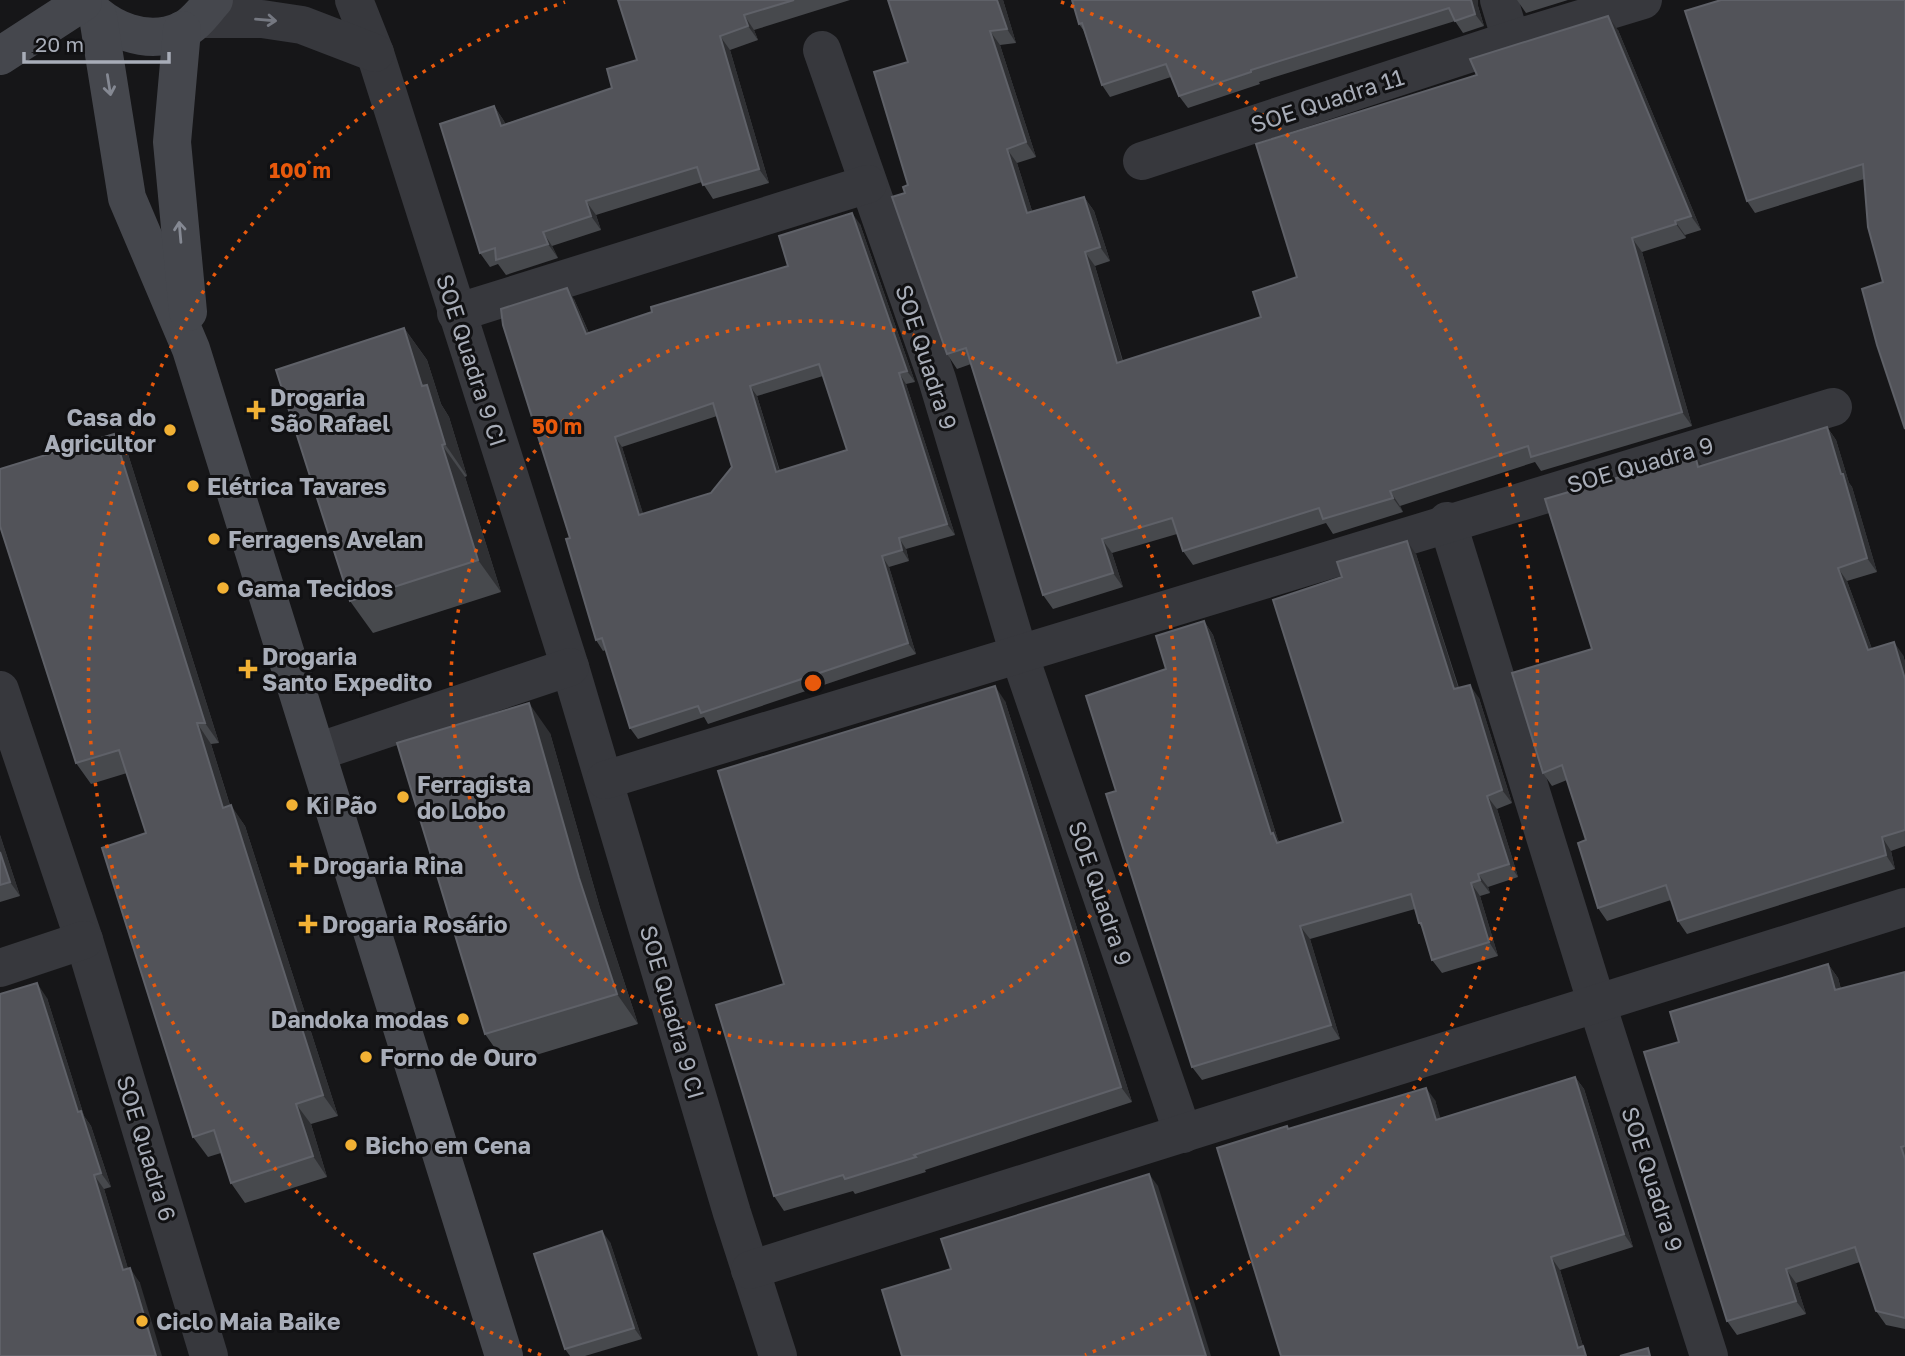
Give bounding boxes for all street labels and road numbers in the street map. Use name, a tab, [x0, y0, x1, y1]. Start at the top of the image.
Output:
street label: SOE Quadra 11	[1247, 62, 1407, 138]
street label: SOE Quadra 9 CI	[431, 270, 513, 450]
street label: SOE Quadra 9	[890, 281, 964, 433]
street label: SOE Quadra 9	[1564, 430, 1716, 498]
street label: SOE Quadra 9	[1063, 817, 1139, 969]
street label: SOE Quadra 9 CI	[635, 922, 711, 1102]
street label: SOE Quadra 6	[112, 1072, 182, 1224]
street label: SOE Quadra 9	[1616, 1103, 1690, 1255]

